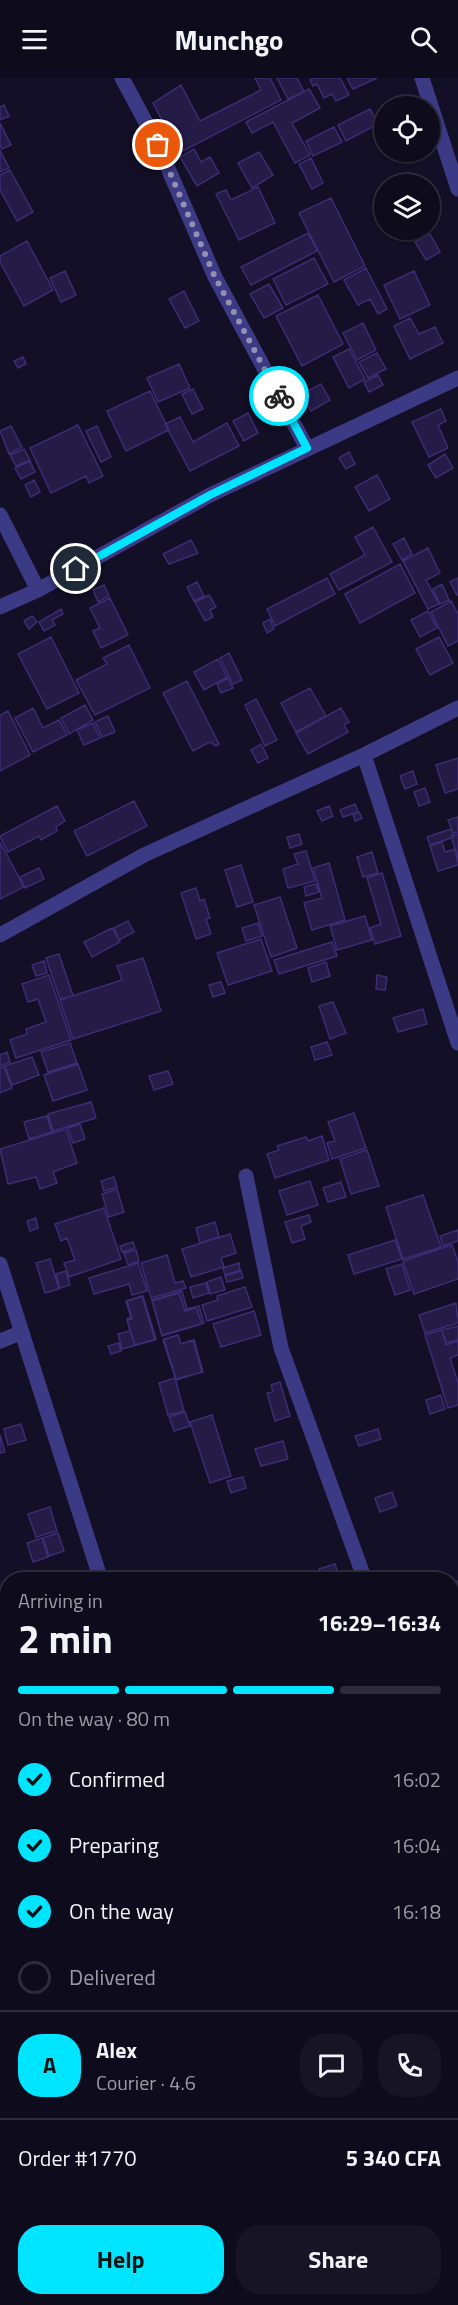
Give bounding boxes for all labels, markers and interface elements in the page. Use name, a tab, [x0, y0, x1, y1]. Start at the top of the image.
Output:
text: Munchgo	[175, 19, 283, 60]
icon: menu	[18, 23, 51, 56]
icon: search	[407, 23, 440, 56]
map controls	[374, 96, 440, 240]
button: locate	[374, 96, 440, 162]
pin	[132, 119, 183, 170]
icon: bag	[141, 128, 174, 161]
button: layers	[374, 174, 440, 240]
courier	[249, 366, 309, 426]
icon: bike	[263, 380, 296, 413]
pin	[50, 543, 101, 594]
icon: home	[59, 552, 92, 585]
text: Arriving in	[18, 1585, 103, 1616]
text: 16:29–16:34	[318, 1606, 441, 1640]
text: 2 min	[18, 1609, 113, 1668]
text: On the way · 80 m	[18, 1703, 170, 1734]
text: Confirmed	[69, 1762, 165, 1796]
icon: check	[18, 1763, 51, 1796]
text: 16:02	[392, 1764, 441, 1795]
text: Preparing	[69, 1828, 159, 1862]
icon: check	[18, 1829, 51, 1862]
text: 16:04	[392, 1830, 441, 1861]
text: On the way	[69, 1894, 174, 1928]
icon: check	[18, 1895, 51, 1928]
text: 16:18	[392, 1896, 441, 1927]
text: Delivered	[69, 1960, 156, 1994]
text: Alex	[96, 2033, 137, 2067]
button: chat	[300, 2034, 363, 2097]
button: phone	[378, 2034, 441, 2097]
text: A	[43, 2048, 56, 2082]
text: Courier · 4.6	[96, 2067, 196, 2098]
text: Order #1770	[18, 2141, 137, 2175]
text: 5 340 CFA	[346, 2141, 441, 2175]
button: Help	[18, 2225, 224, 2294]
button: Share	[236, 2225, 441, 2294]

